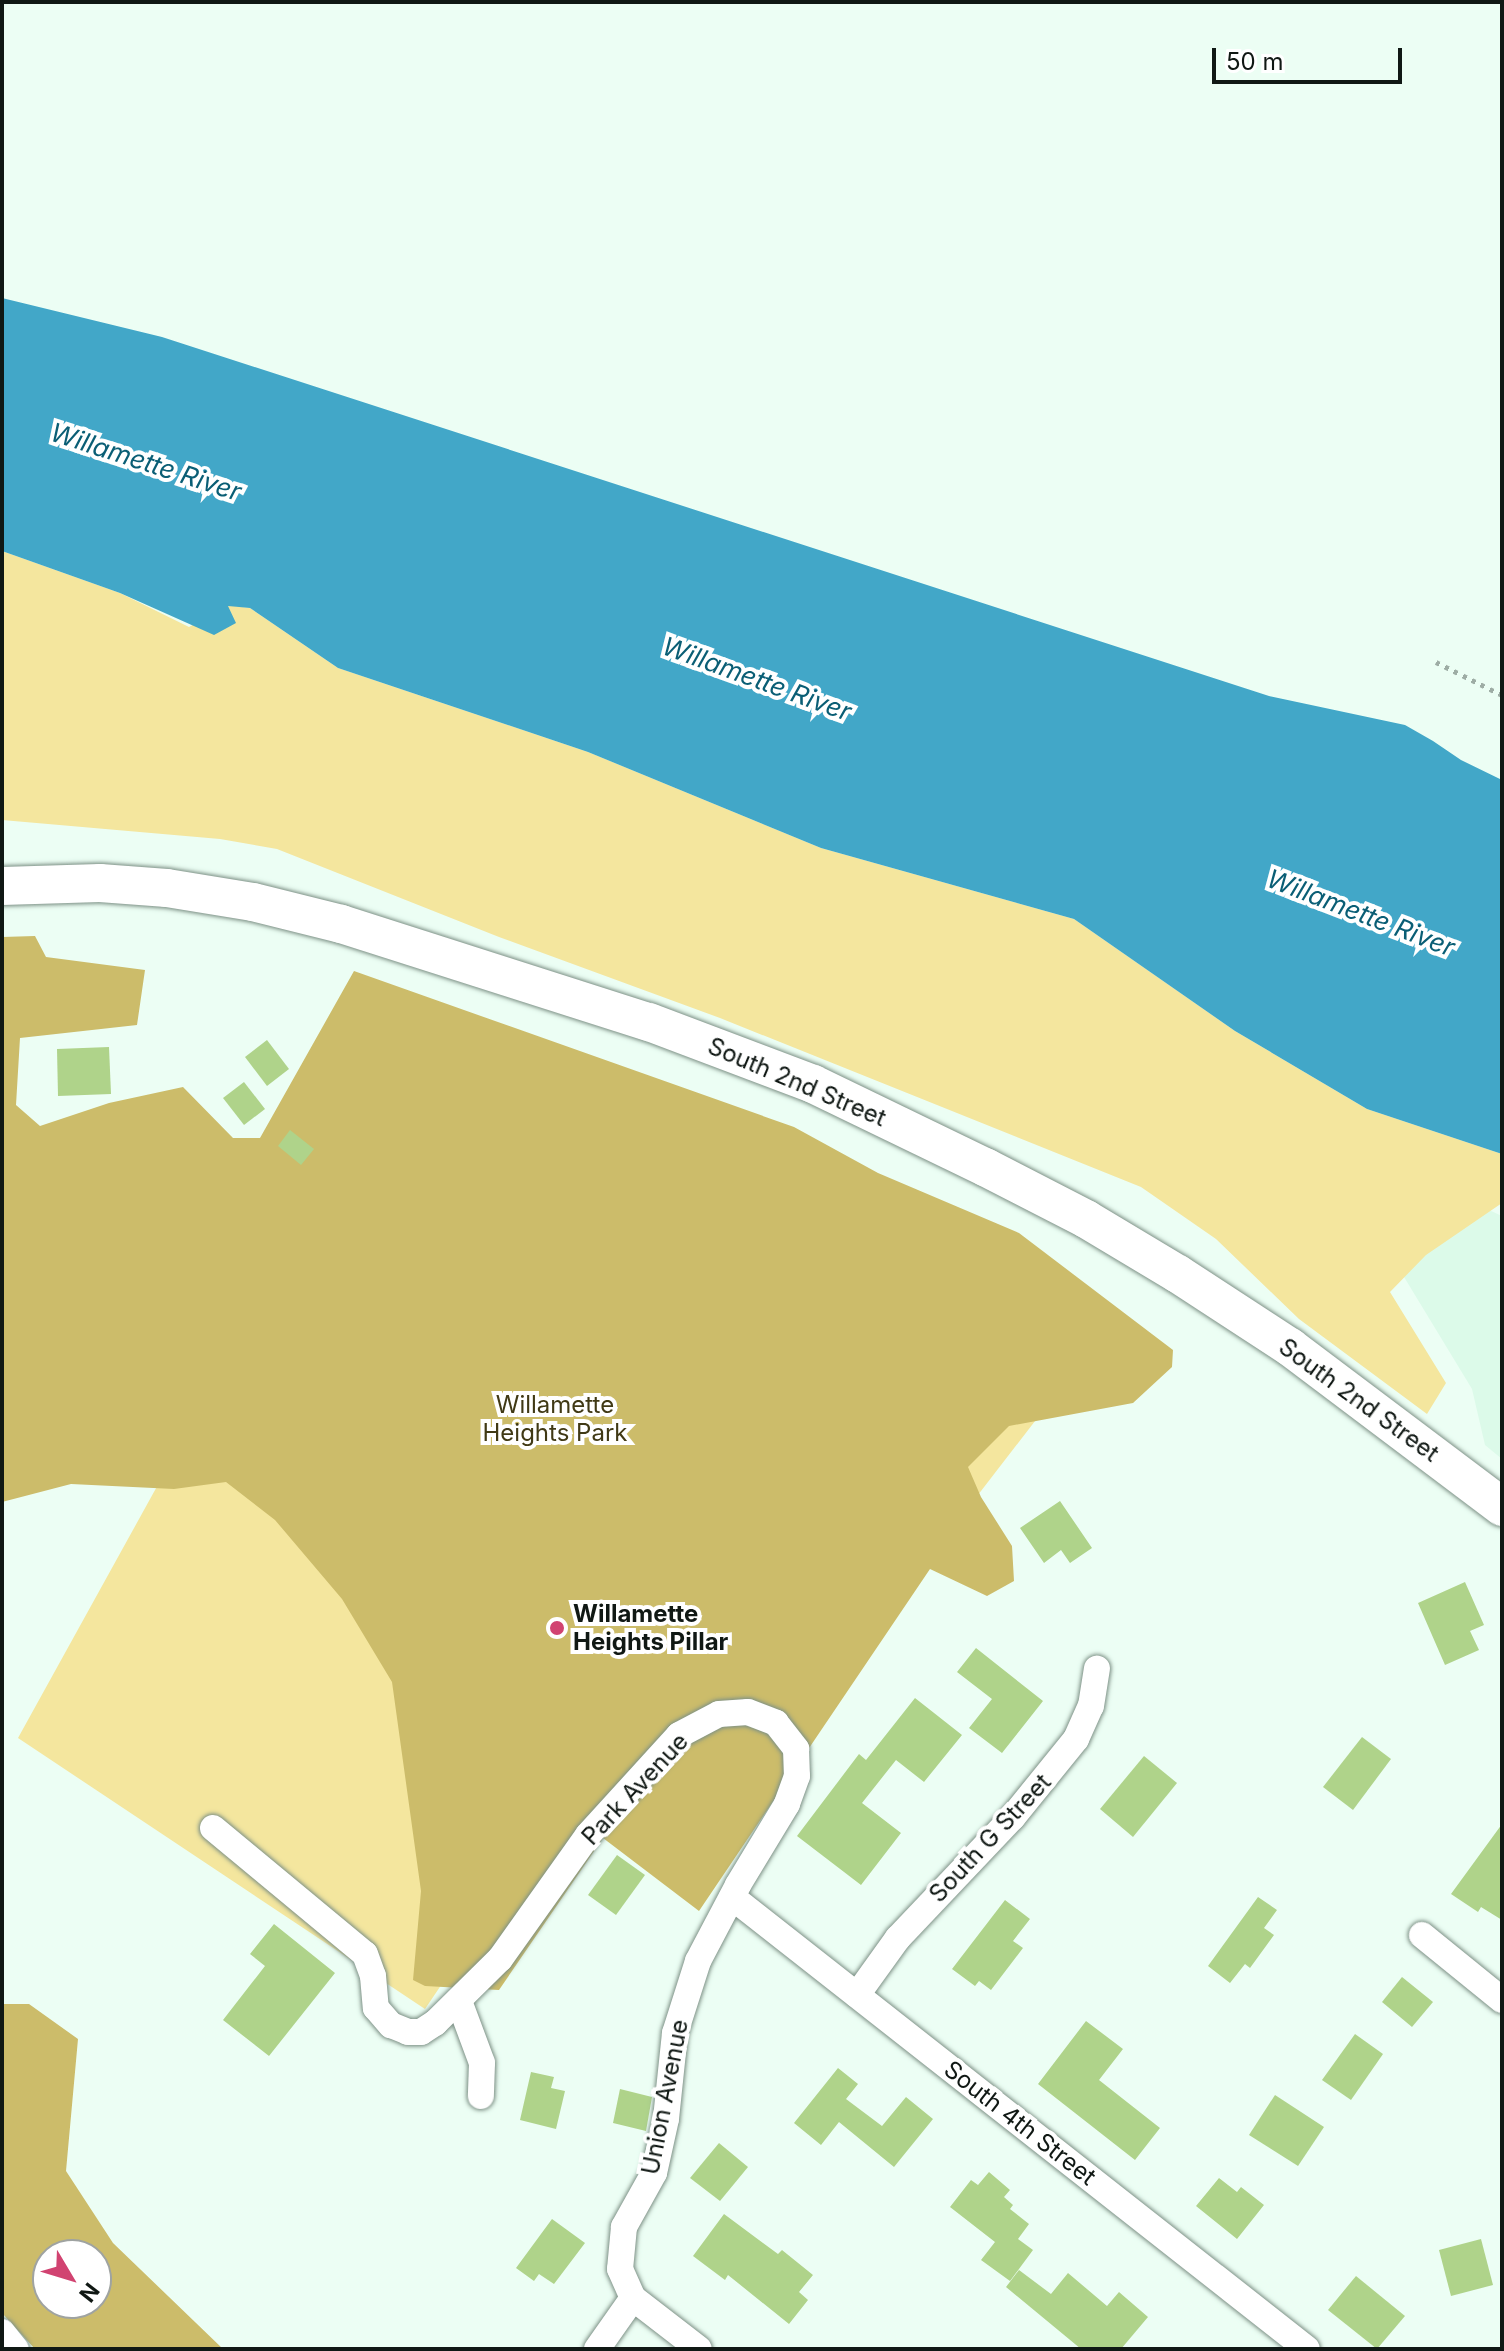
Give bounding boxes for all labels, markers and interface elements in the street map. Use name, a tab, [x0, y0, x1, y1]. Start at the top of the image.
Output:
scale bar	[1216, 32, 1406, 82]
text: 50 m	[1226, 47, 1284, 76]
water label: Willamette River	[47, 416, 245, 508]
water label: Willamette River	[658, 630, 856, 728]
water label: Willamette River	[1263, 863, 1459, 963]
street label: South 2nd Street	[704, 1031, 890, 1133]
street label: South 2nd Street	[1273, 1332, 1445, 1468]
park label: Willamette Heights Park	[483, 1391, 627, 1447]
place label: Willamette Heights Pillar	[573, 1600, 728, 1656]
marker: Willamette Heights Pillar	[548, 1619, 566, 1637]
street label: Park Avenue	[576, 1727, 694, 1851]
street label: South G Street	[923, 1768, 1057, 1908]
street label: Union Avenue	[636, 2017, 694, 2177]
street label: South 4th Street	[938, 2055, 1102, 2191]
north arrow	[32, 2239, 112, 2319]
text: N	[74, 2278, 105, 2307]

